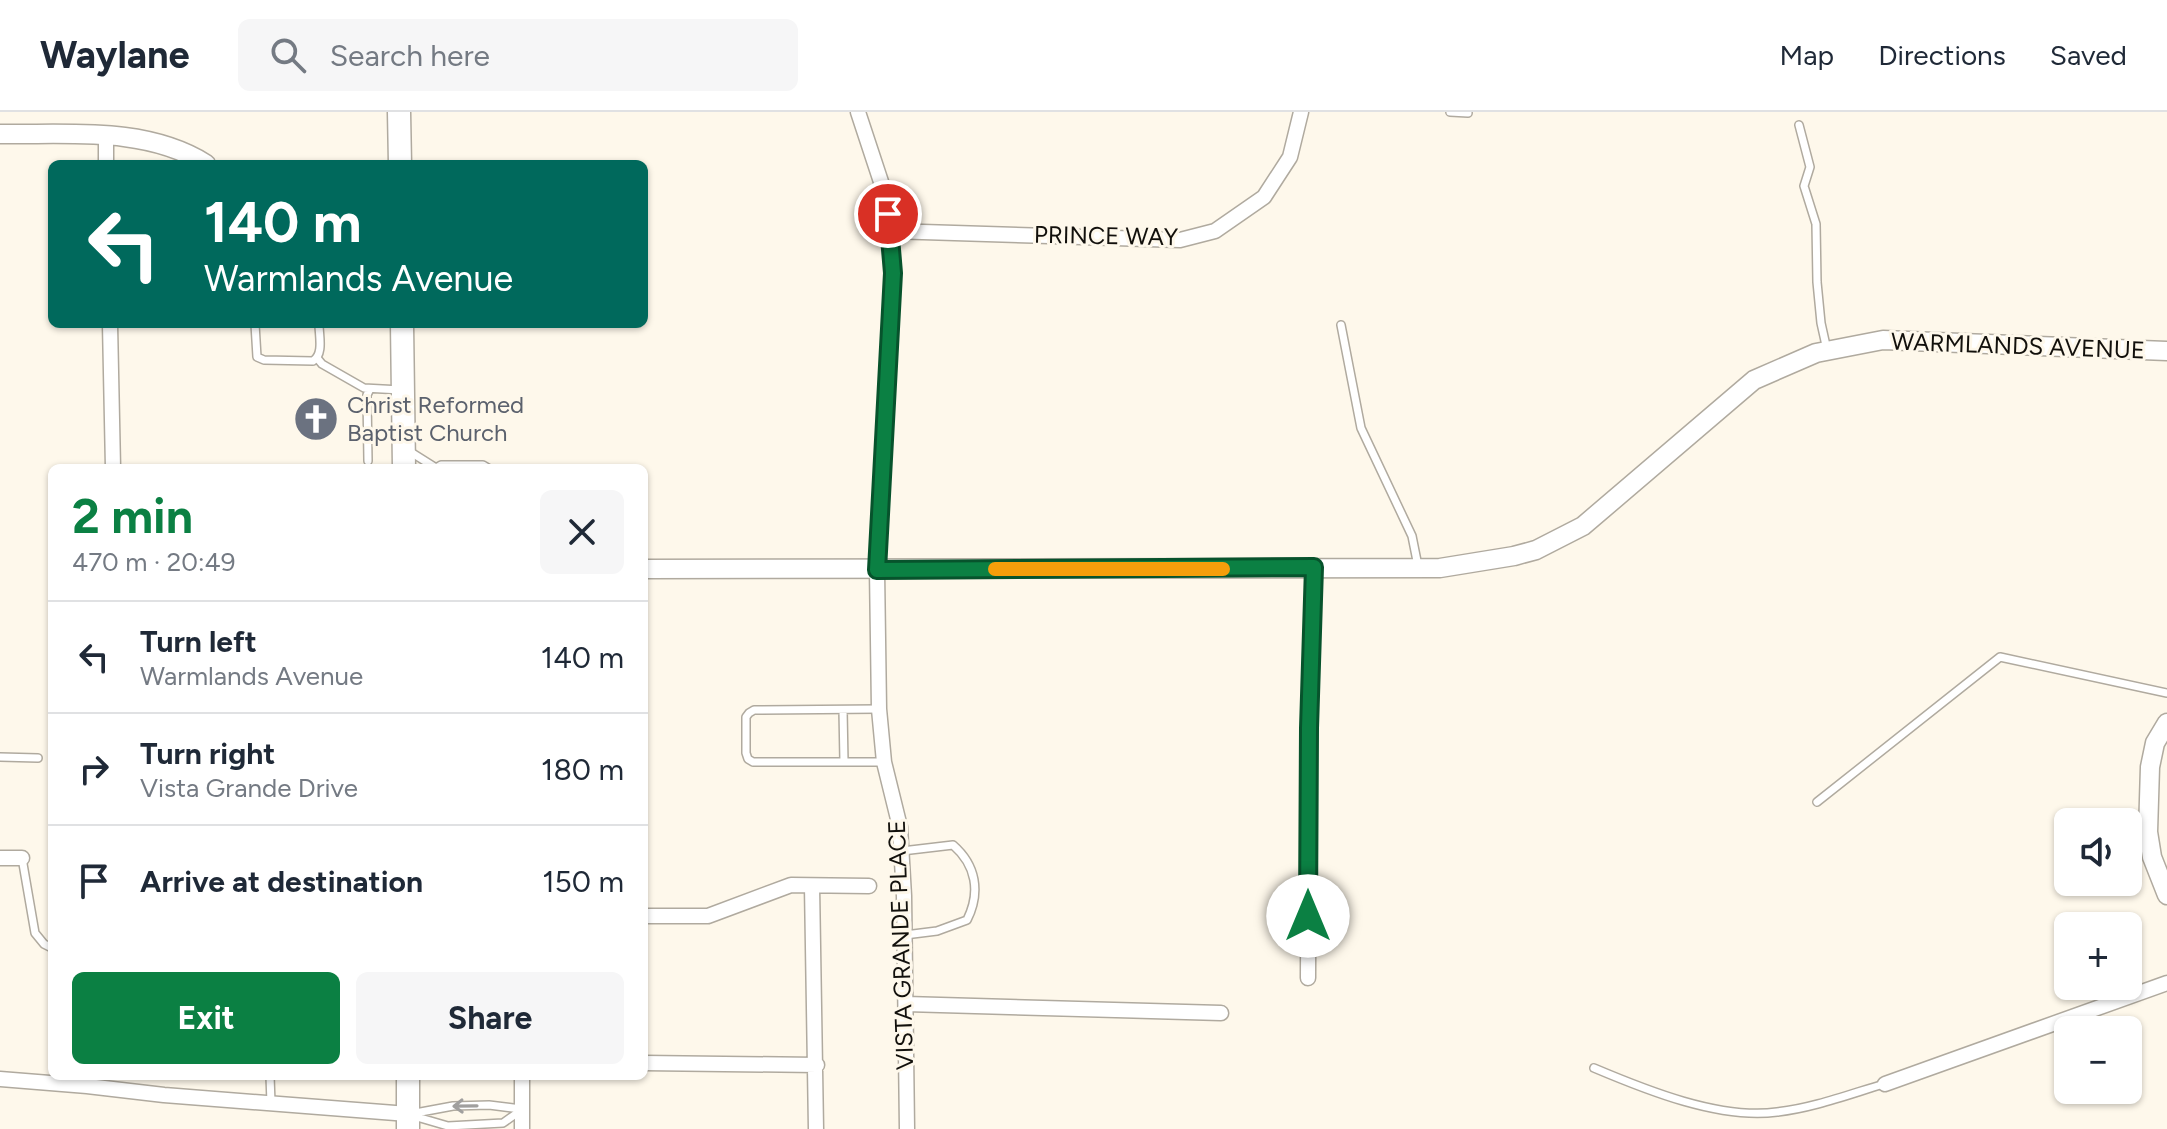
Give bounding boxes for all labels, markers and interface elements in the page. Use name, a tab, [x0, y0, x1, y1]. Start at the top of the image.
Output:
search box	[238, 19, 798, 91]
text: Waylane	[40, 32, 190, 78]
icon: search	[266, 33, 310, 77]
text: Search here	[330, 37, 490, 74]
text: Map	[1780, 38, 1834, 72]
text: Directions	[1878, 38, 2006, 72]
text: Saved	[2050, 38, 2127, 72]
pin	[854, 180, 922, 248]
text: 140 m	[204, 189, 362, 256]
icon: left	[72, 192, 176, 296]
icon: arrive	[866, 192, 910, 236]
street label: PRINCE WAY	[1034, 220, 1179, 251]
text: Warmlands Avenue	[204, 257, 513, 300]
street label: WARMLANDS AVENUE	[1891, 327, 2146, 364]
place label: Christ Reformed Baptist Church	[347, 390, 524, 447]
church icon: Christ Reformed Baptist Church	[292, 395, 340, 443]
text: 2 min	[72, 487, 193, 545]
button: close	[540, 490, 624, 574]
text: 470 m · 20:49	[72, 546, 235, 578]
text: Turn left	[140, 623, 257, 660]
icon: left	[72, 635, 116, 679]
text: 140 m	[541, 639, 624, 676]
text: Warmlands Avenue	[140, 660, 363, 692]
text: Turn right	[140, 735, 275, 772]
icon: right	[72, 747, 116, 791]
text: 180 m	[541, 751, 624, 788]
text: Vista Grande Drive	[140, 772, 358, 804]
map controls	[2054, 808, 2142, 1104]
button: sound	[2054, 808, 2142, 896]
street label: VISTA GRANDE PLACE	[882, 820, 919, 1070]
icon: arrive	[72, 859, 116, 903]
text: Arrive at destination	[140, 863, 423, 900]
text: 150 m	[542, 863, 624, 900]
position arrow	[1266, 874, 1350, 958]
button: +	[2054, 912, 2142, 1000]
button: Exit	[72, 972, 340, 1064]
button: Share	[356, 972, 624, 1064]
button: −	[2054, 1016, 2142, 1104]
one-way arrow	[452, 1098, 479, 1113]

